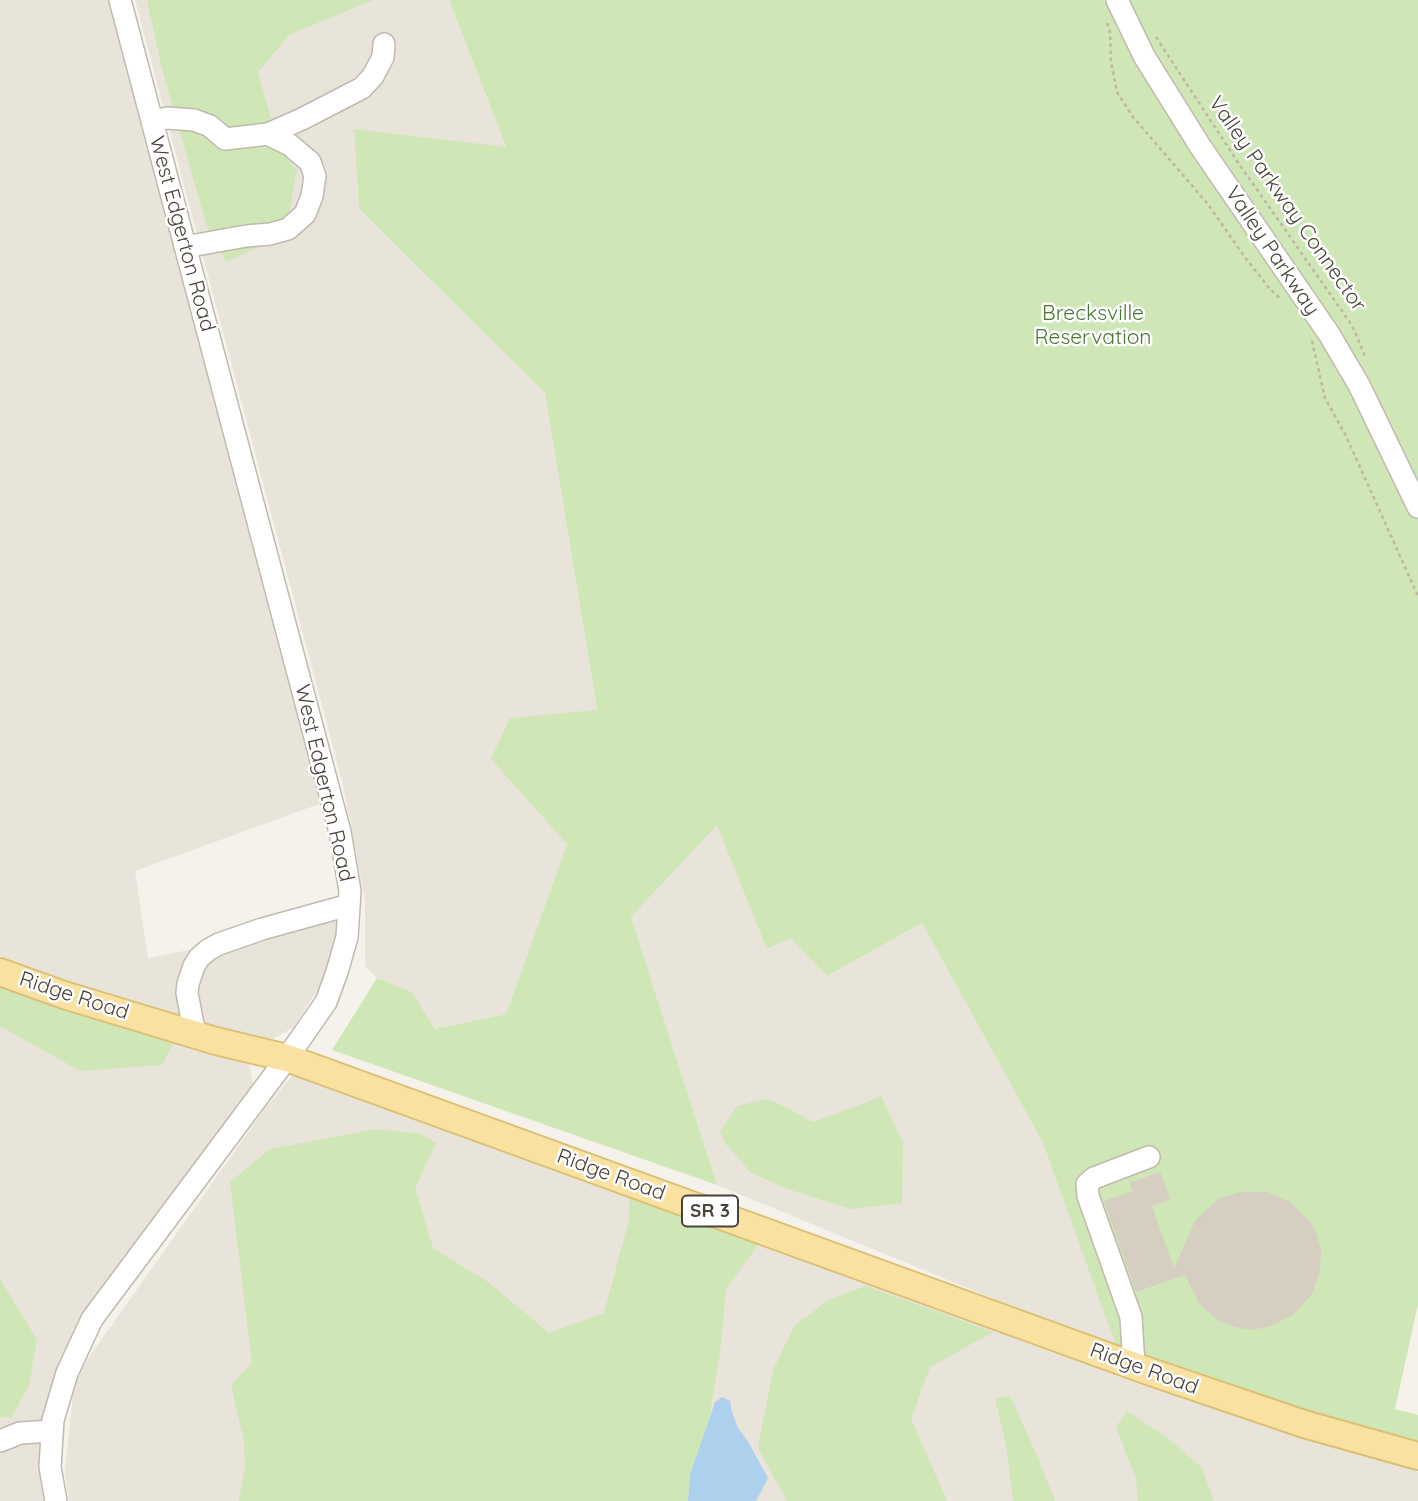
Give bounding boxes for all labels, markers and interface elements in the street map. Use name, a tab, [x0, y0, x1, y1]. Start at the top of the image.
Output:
street label: Valley Parkway Connector	[1203, 91, 1371, 317]
street label: West Edgerton Road	[144, 133, 220, 335]
street label: Valley Parkway	[1220, 182, 1324, 320]
park label: Brecksville Reservation	[1035, 301, 1151, 351]
street label: West Edgerton Road	[289, 682, 359, 884]
street label: Ridge Road	[16, 966, 132, 1026]
street label: Ridge Road	[553, 1144, 669, 1206]
road number: SR 3	[682, 1196, 738, 1226]
street label: Ridge Road	[1086, 1338, 1202, 1400]

